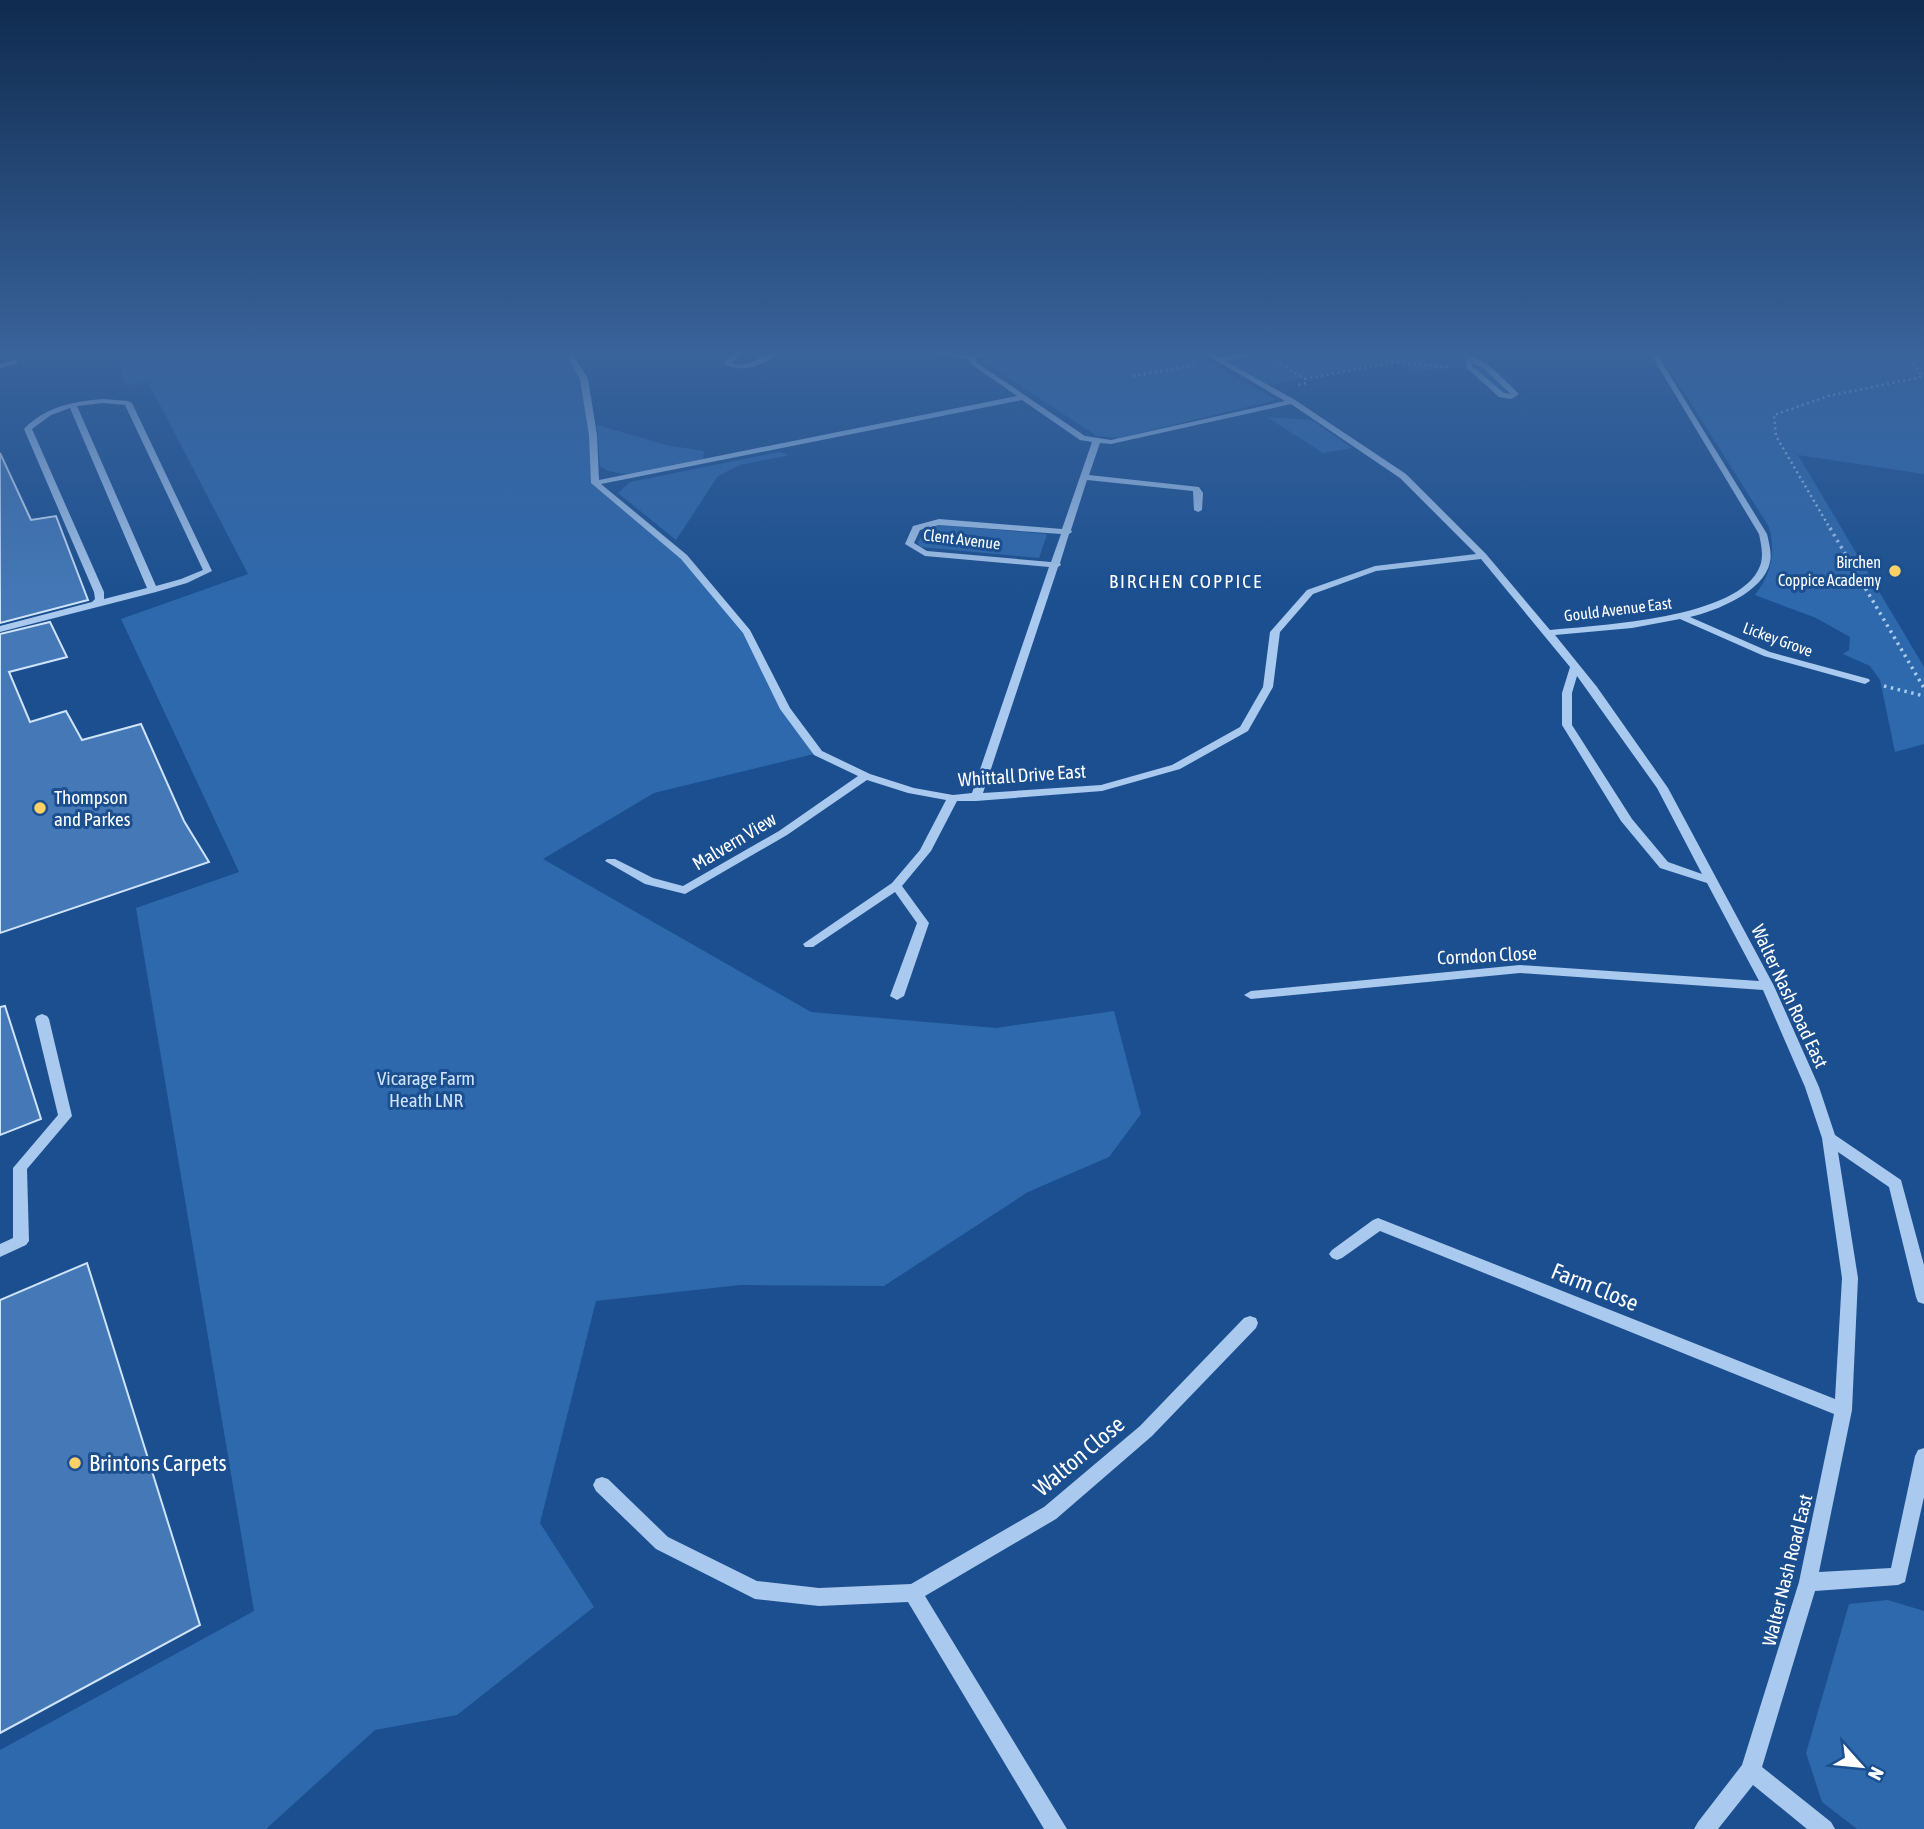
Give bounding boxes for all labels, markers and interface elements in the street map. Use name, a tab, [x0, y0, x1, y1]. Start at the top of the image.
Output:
street label: Clent Avenue	[922, 525, 1002, 553]
place label: Birchen Coppice Academy	[1778, 553, 1881, 590]
marker: Birchen Coppice Academy	[1887, 563, 1903, 579]
district label: BIRCHEN COPPICE	[1109, 570, 1263, 592]
street label: Gould Avenue East	[1563, 593, 1673, 625]
street label: Lickey Grove	[1740, 618, 1815, 661]
street label: Whittall Drive East	[957, 760, 1087, 790]
place label: Thompson and Parkes	[54, 786, 131, 830]
marker: Thompson and Parkes	[32, 800, 48, 816]
street label: Malvern View	[688, 807, 780, 875]
street label: Walter Nash Road East	[1747, 921, 1833, 1071]
street label: Corndon Close	[1437, 941, 1537, 969]
park label: Vicarage Farm Heath LNR	[377, 1067, 475, 1111]
street label: Farm Close	[1548, 1258, 1642, 1316]
street label: Walton Close	[1029, 1411, 1129, 1501]
place label: Brintons Carpets	[89, 1450, 227, 1476]
marker: Brintons Carpets	[67, 1455, 83, 1471]
street label: Walter Nash Road East	[1757, 1492, 1817, 1648]
north arrow	[1826, 1731, 1896, 1801]
text: N	[1864, 1764, 1888, 1784]

